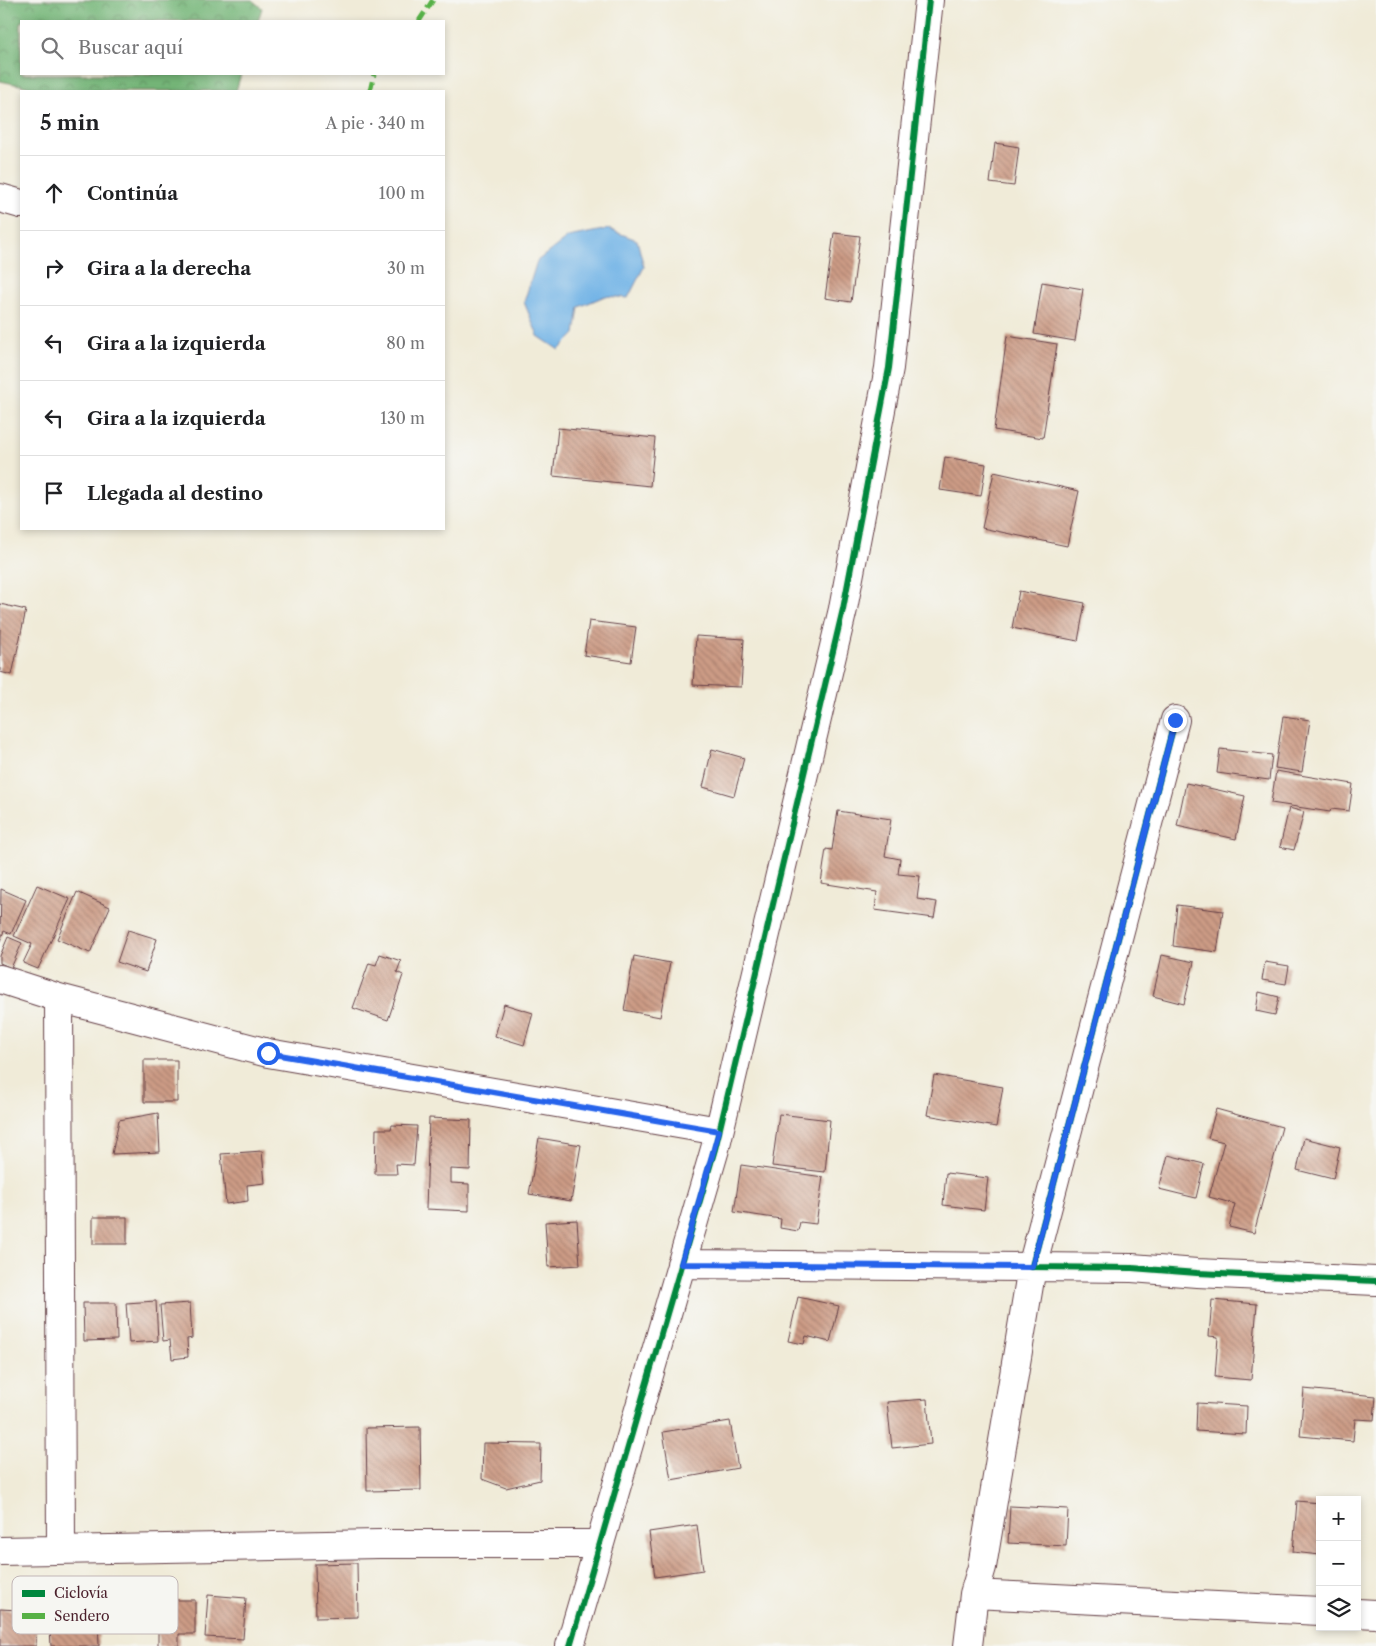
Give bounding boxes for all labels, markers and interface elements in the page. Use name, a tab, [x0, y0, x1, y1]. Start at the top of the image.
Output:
search box	[20, 20, 445, 75]
icon: search	[38, 34, 66, 62]
text: Buscar aquí	[78, 36, 183, 59]
text: 5 min	[40, 110, 100, 135]
text: A pie · 340 m	[325, 113, 425, 133]
icon: ahead	[40, 179, 68, 207]
text: Continúa	[87, 182, 178, 205]
text: 100 m	[379, 183, 425, 203]
icon: right	[40, 254, 68, 282]
text: Gira a la derecha	[87, 257, 251, 280]
text: 30 m	[387, 258, 425, 278]
icon: left	[40, 329, 68, 357]
text: Gira a la izquierda	[87, 332, 266, 355]
text: 80 m	[386, 333, 425, 353]
icon: left	[40, 404, 68, 432]
text: Gira a la izquierda	[87, 407, 266, 430]
text: 130 m	[380, 408, 425, 428]
icon: arrive	[40, 479, 68, 507]
text: Llegada al destino	[87, 482, 263, 505]
route end	[1164, 709, 1187, 732]
route start	[257, 1042, 280, 1065]
map controls	[1316, 1496, 1361, 1631]
button: +	[1316, 1496, 1361, 1541]
button: −	[1316, 1541, 1361, 1586]
legend	[12, 1576, 178, 1634]
text: Ciclovía	[54, 1584, 109, 1602]
button: layers	[1316, 1586, 1361, 1631]
text: Sendero	[54, 1607, 110, 1625]

